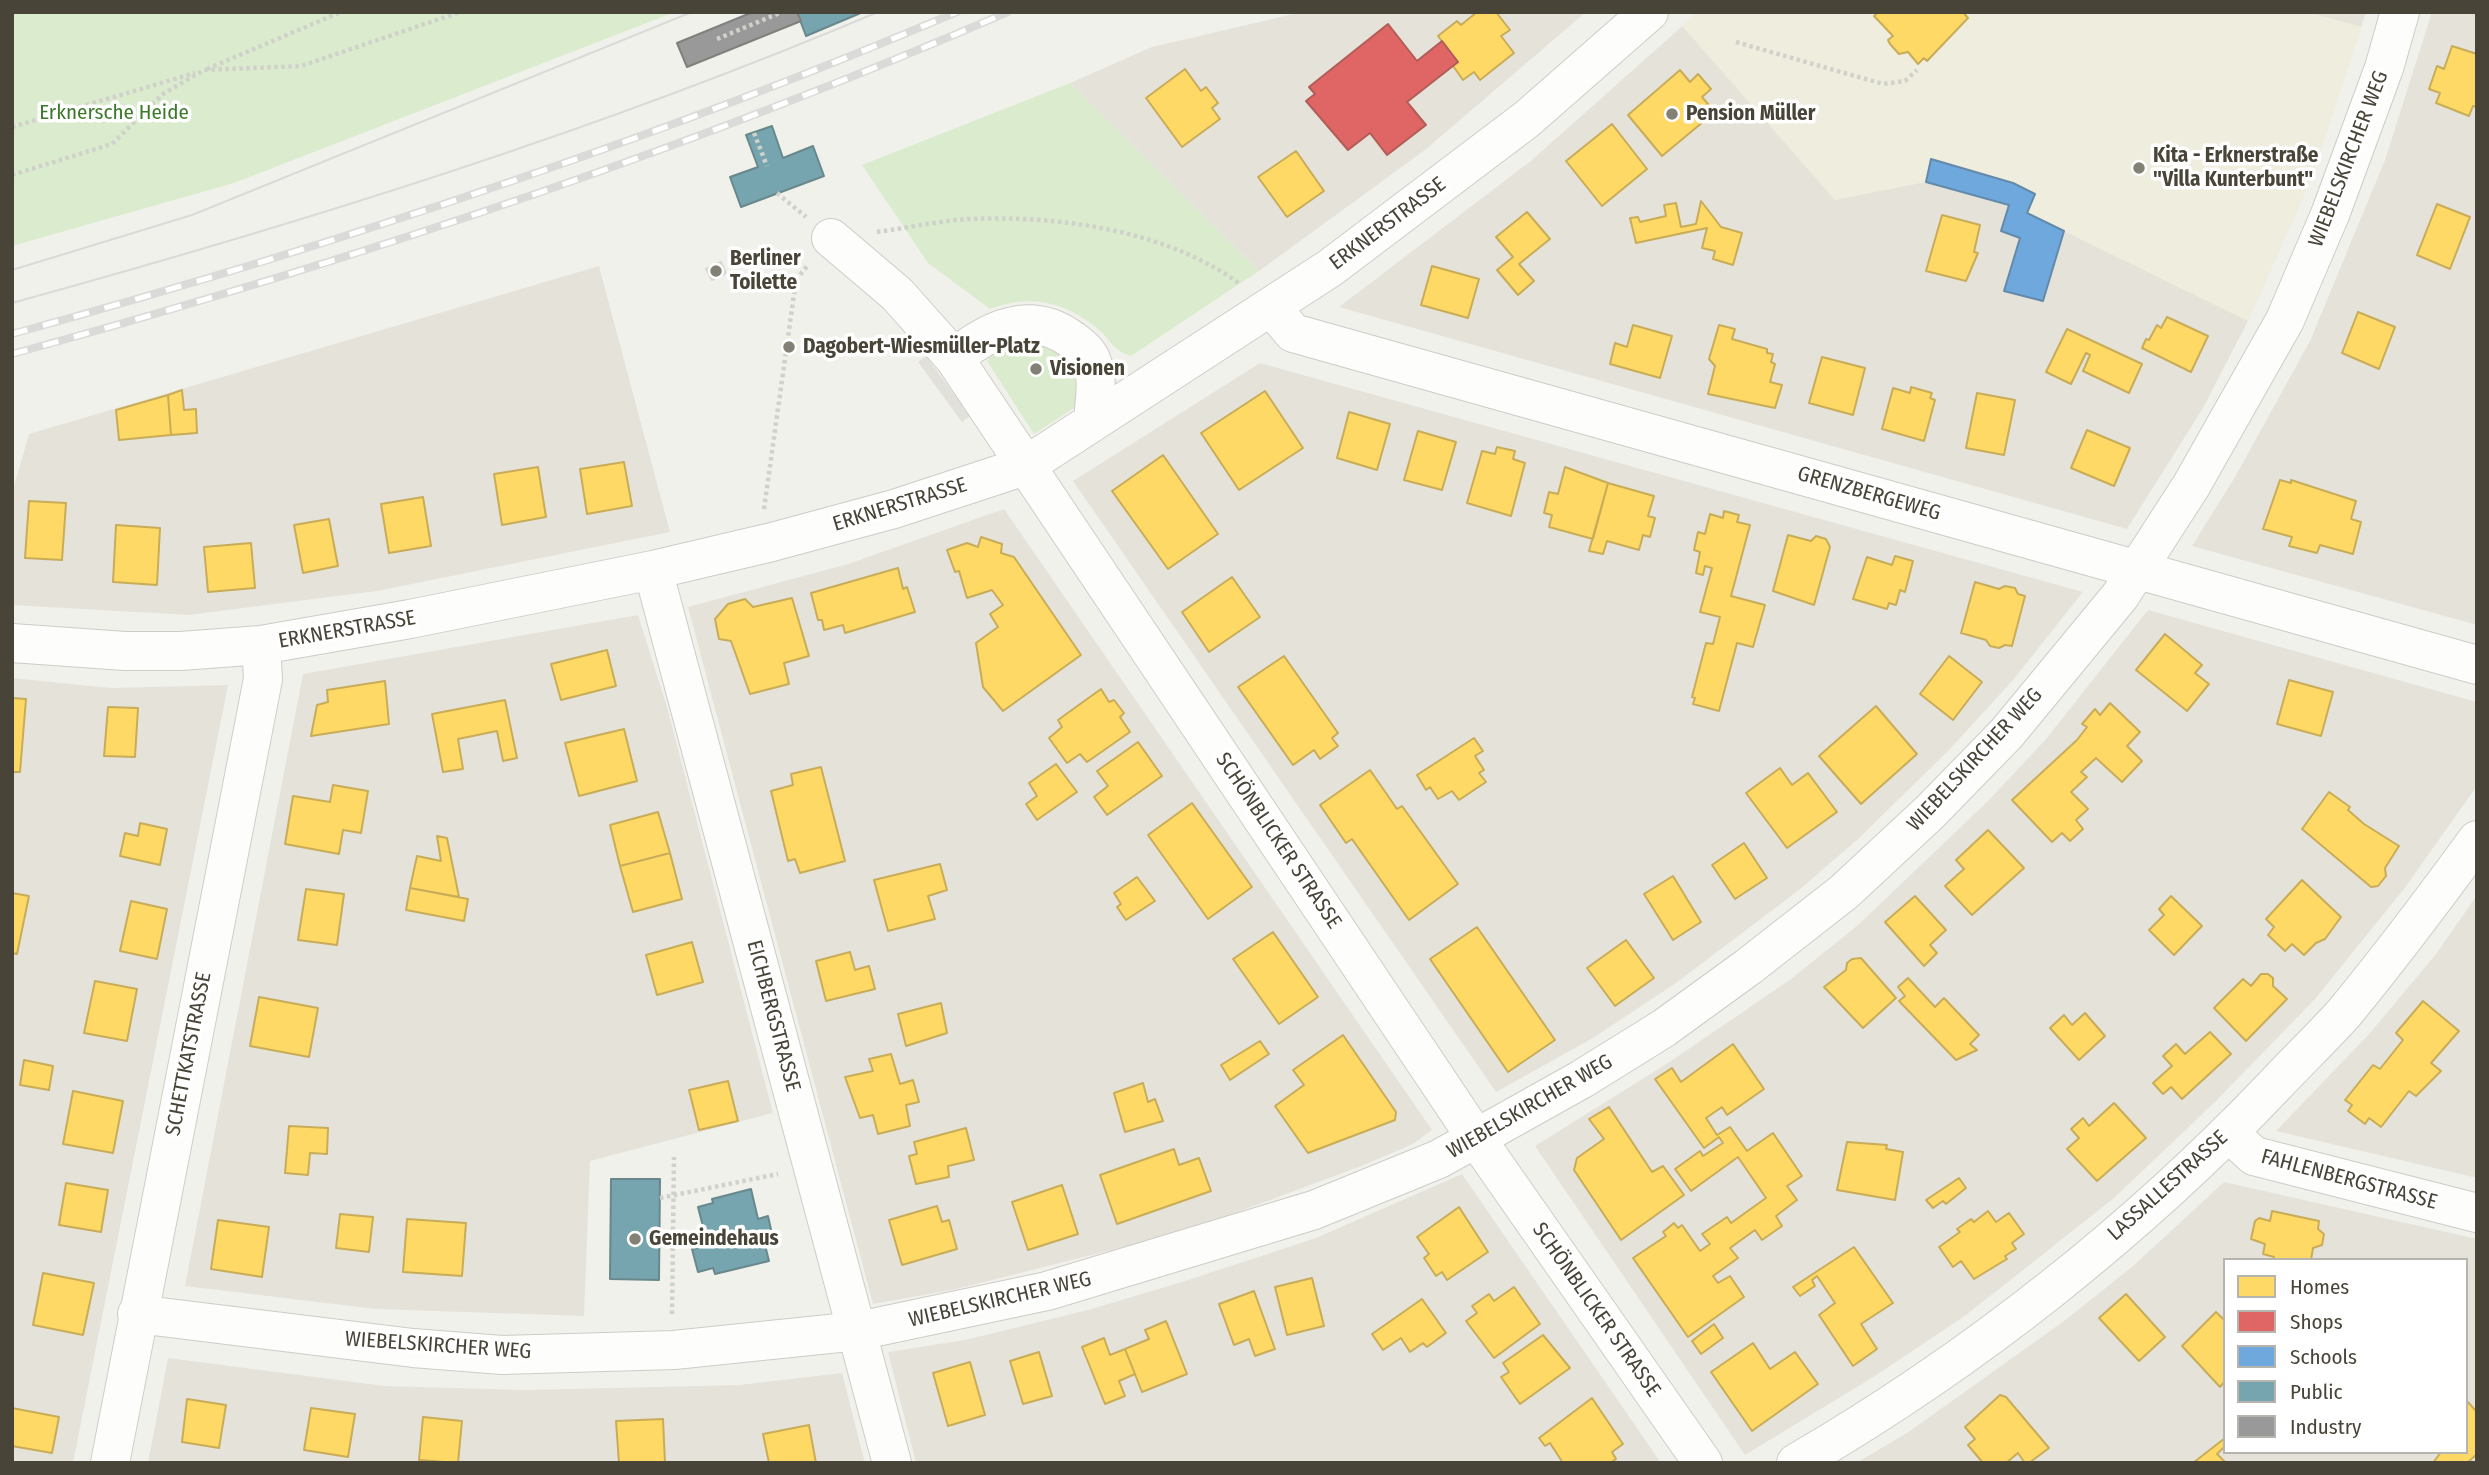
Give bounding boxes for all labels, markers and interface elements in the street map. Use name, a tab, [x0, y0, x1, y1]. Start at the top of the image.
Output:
street label: WIEBELSKIRCHER WEG	[2304, 67, 2394, 251]
park label: Erknersche Heide	[39, 100, 189, 126]
place label: Pension Müller	[1686, 101, 1815, 127]
marker: Pension Müller	[1664, 106, 1680, 122]
place label: Kita - Erknerstraße "Villa Kunterbunt"	[2153, 143, 2318, 193]
marker: Kita - Erknerstraße "Villa Kunterbunt"	[2131, 160, 2147, 176]
street label: ERKNERSTRASSE	[1325, 172, 1451, 276]
place label: Berliner Toilette	[730, 246, 801, 296]
marker: Berliner Toilette	[708, 263, 724, 279]
place label: Dagobert-Wiesmüller-Platz	[803, 334, 1040, 360]
marker: Dagobert-Wiesmüller-Platz	[781, 339, 797, 355]
place label: Visionen	[1050, 356, 1125, 382]
marker: Visionen	[1028, 361, 1044, 377]
street label: GRENZBERGEWEG	[1794, 462, 1944, 526]
street label: ERKNERSTRASSE	[830, 473, 970, 537]
street label: ERKNERSTRASSE	[276, 606, 418, 654]
street label: WIEBELSKIRCHER WEG	[1902, 683, 2048, 837]
street label: SCHÖNBLICKER STRASSE	[1210, 748, 1346, 934]
street label: EICHBERGSTRASSE	[741, 937, 805, 1095]
street label: SCHETTKATSTRASSE	[161, 970, 217, 1138]
street label: WIEBELSKIRCHER WEG	[1443, 1049, 1617, 1165]
street label: LASSALLESTRASSE	[2103, 1126, 2233, 1246]
street label: FAHLENBERGSTRASSE	[2258, 1144, 2440, 1216]
street label: SCHÖNBLICKER STRASSE	[1526, 1218, 1666, 1402]
place label: Gemeindehaus	[649, 1226, 779, 1252]
marker: Gemeindehaus	[627, 1231, 643, 1247]
legend	[2223, 1258, 2468, 1454]
street label: WIEBELSKIRCHER WEG	[906, 1267, 1094, 1333]
text: Homes	[2290, 1274, 2349, 1300]
text: Shops	[2290, 1309, 2343, 1335]
street label: WIEBELSKIRCHER WEG	[344, 1327, 532, 1365]
text: Schools	[2290, 1344, 2357, 1370]
text: Public	[2290, 1379, 2342, 1405]
text: Industry	[2290, 1414, 2361, 1440]

